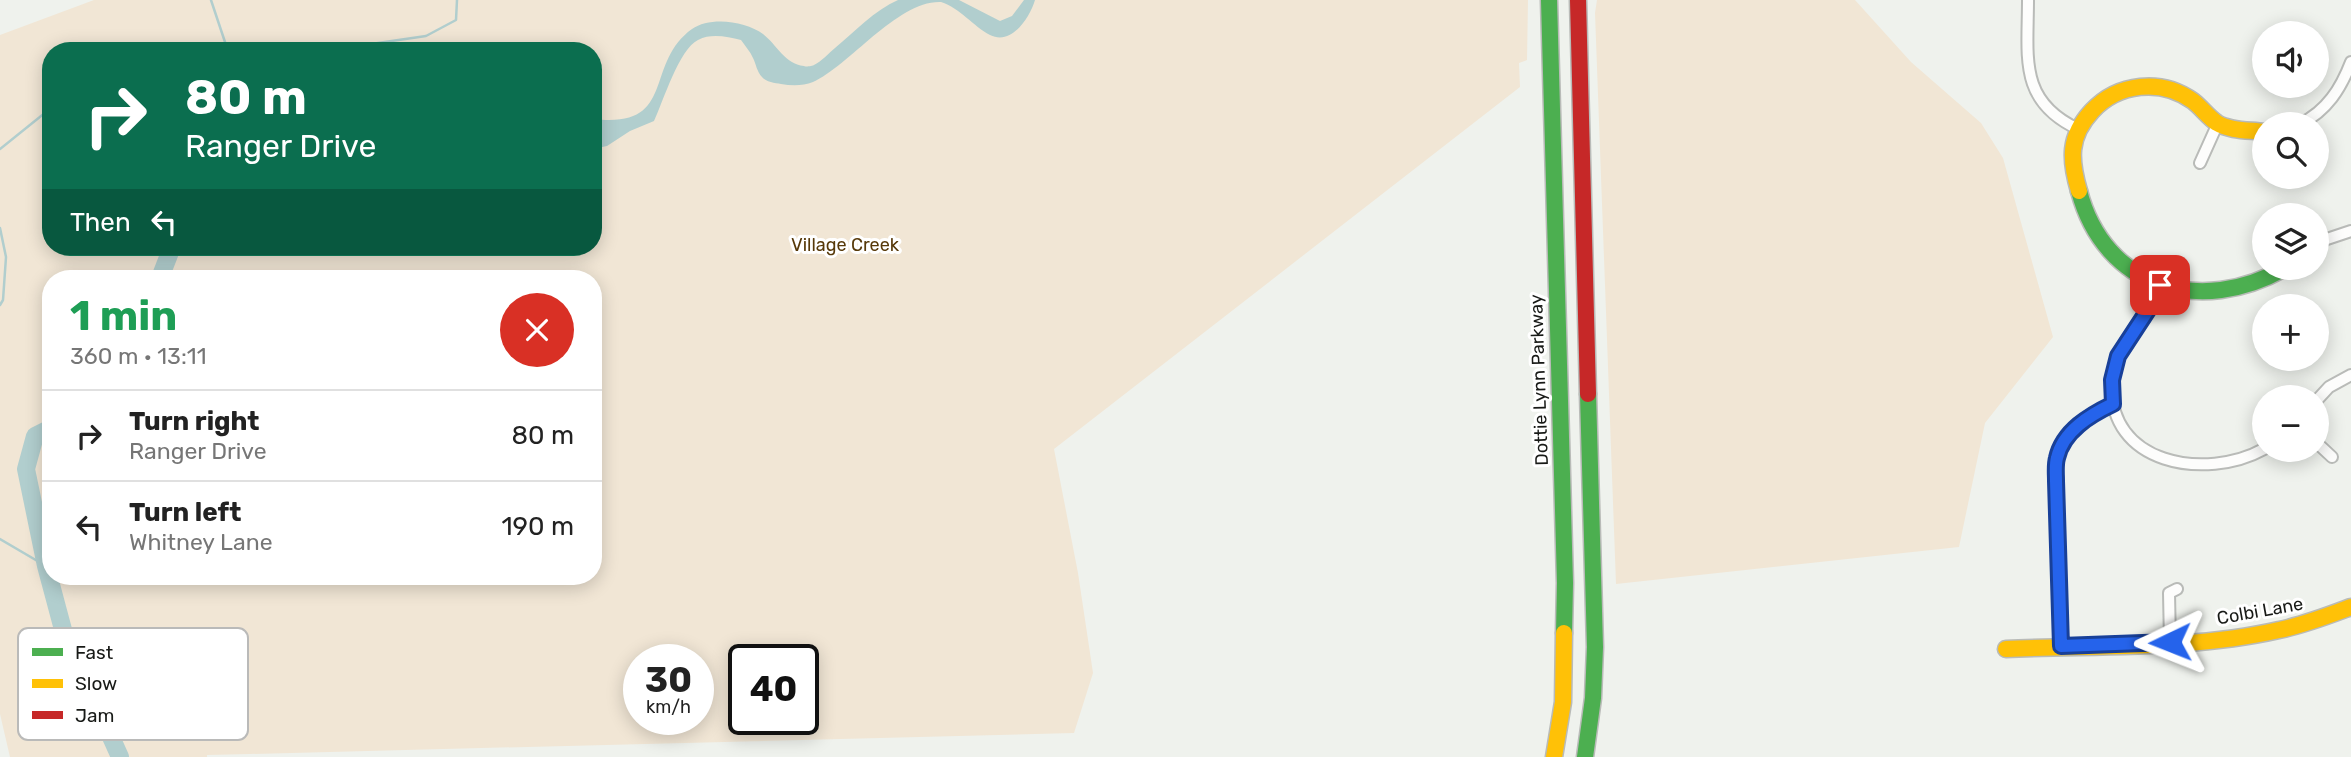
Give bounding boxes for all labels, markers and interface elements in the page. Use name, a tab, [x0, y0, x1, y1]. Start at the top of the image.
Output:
map controls	[2252, 21, 2329, 462]
button: sound	[2252, 21, 2329, 98]
text: 80 m	[185, 68, 307, 126]
icon: right	[70, 70, 161, 161]
button: search	[2252, 112, 2329, 189]
text: Ranger Drive	[185, 127, 376, 165]
icon: left	[145, 203, 183, 241]
button: layers	[2252, 203, 2329, 280]
text: Then	[70, 207, 131, 238]
park label: Village Creek	[791, 234, 900, 256]
pin	[2130, 255, 2190, 315]
icon: arrive	[2141, 266, 2179, 304]
text: 1 min	[70, 291, 177, 341]
button: close	[500, 293, 574, 367]
street label: Dottie Lynn Parkway	[1525, 294, 1553, 466]
button: +	[2252, 294, 2329, 371]
text: 360 m · 13:11	[70, 342, 206, 370]
button: −	[2252, 385, 2329, 462]
text: Turn right	[129, 406, 259, 437]
icon: right	[70, 417, 108, 455]
text: 80 m	[511, 420, 574, 451]
text: Ranger Drive	[129, 437, 267, 465]
text: Turn left	[129, 497, 241, 528]
icon: left	[70, 508, 108, 546]
text: 190 m	[501, 511, 574, 542]
text: Whitney Lane	[129, 528, 273, 556]
street label: Colbi Lane	[2215, 593, 2305, 629]
position arrow	[2133, 605, 2207, 679]
legend	[18, 628, 248, 740]
text: Fast	[75, 641, 114, 664]
speed limit sign: 40	[728, 644, 819, 735]
text: 30	[645, 659, 692, 701]
text: Slow	[75, 672, 117, 695]
text: km/h	[646, 696, 691, 718]
text: Jam	[75, 704, 114, 727]

